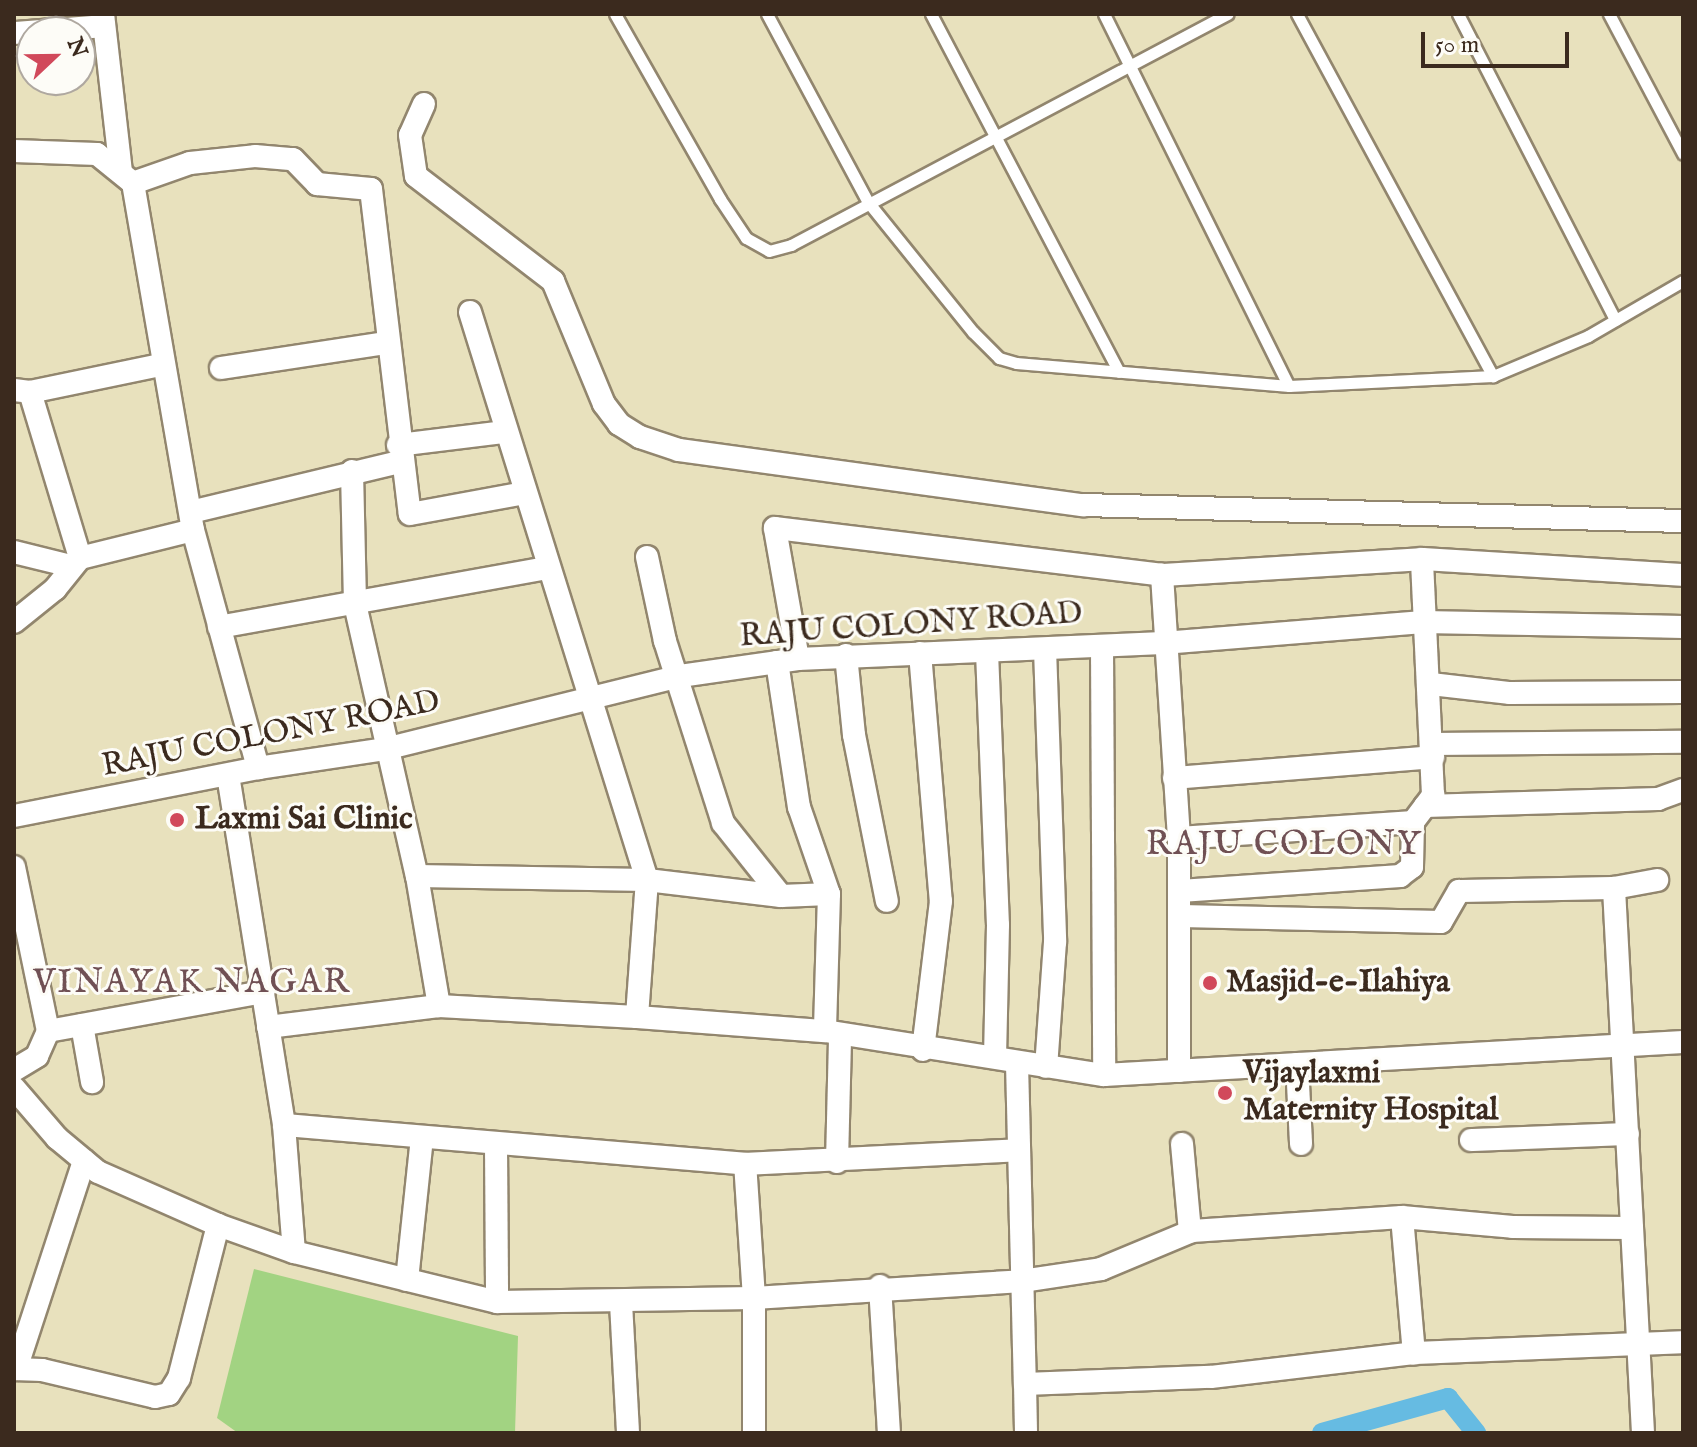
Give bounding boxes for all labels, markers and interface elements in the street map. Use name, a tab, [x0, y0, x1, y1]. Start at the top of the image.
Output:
north arrow	[16, 16, 96, 96]
scale bar	[1425, 16, 1573, 66]
text: 50 m	[1435, 30, 1479, 61]
text: N	[60, 34, 93, 62]
street label: RAJU COLONY ROAD	[738, 595, 1084, 657]
street label: RAJU COLONY ROAD	[99, 683, 443, 787]
place label: Laxmi Sai Clinic	[195, 801, 413, 839]
marker: Laxmi Sai Clinic	[166, 809, 188, 831]
district label: RAJU COLONY	[1146, 825, 1422, 865]
district label: VINAYAK NAGAR	[33, 963, 351, 1003]
place label: Masjid-e-Ilahiya	[1226, 964, 1450, 1002]
marker: Masjid-e-Ilahiya	[1201, 974, 1219, 992]
place label: Vijaylaxmi Maternity Hospital	[1243, 1056, 1498, 1131]
marker: Vijaylaxmi Maternity Hospital	[1214, 1082, 1236, 1104]

